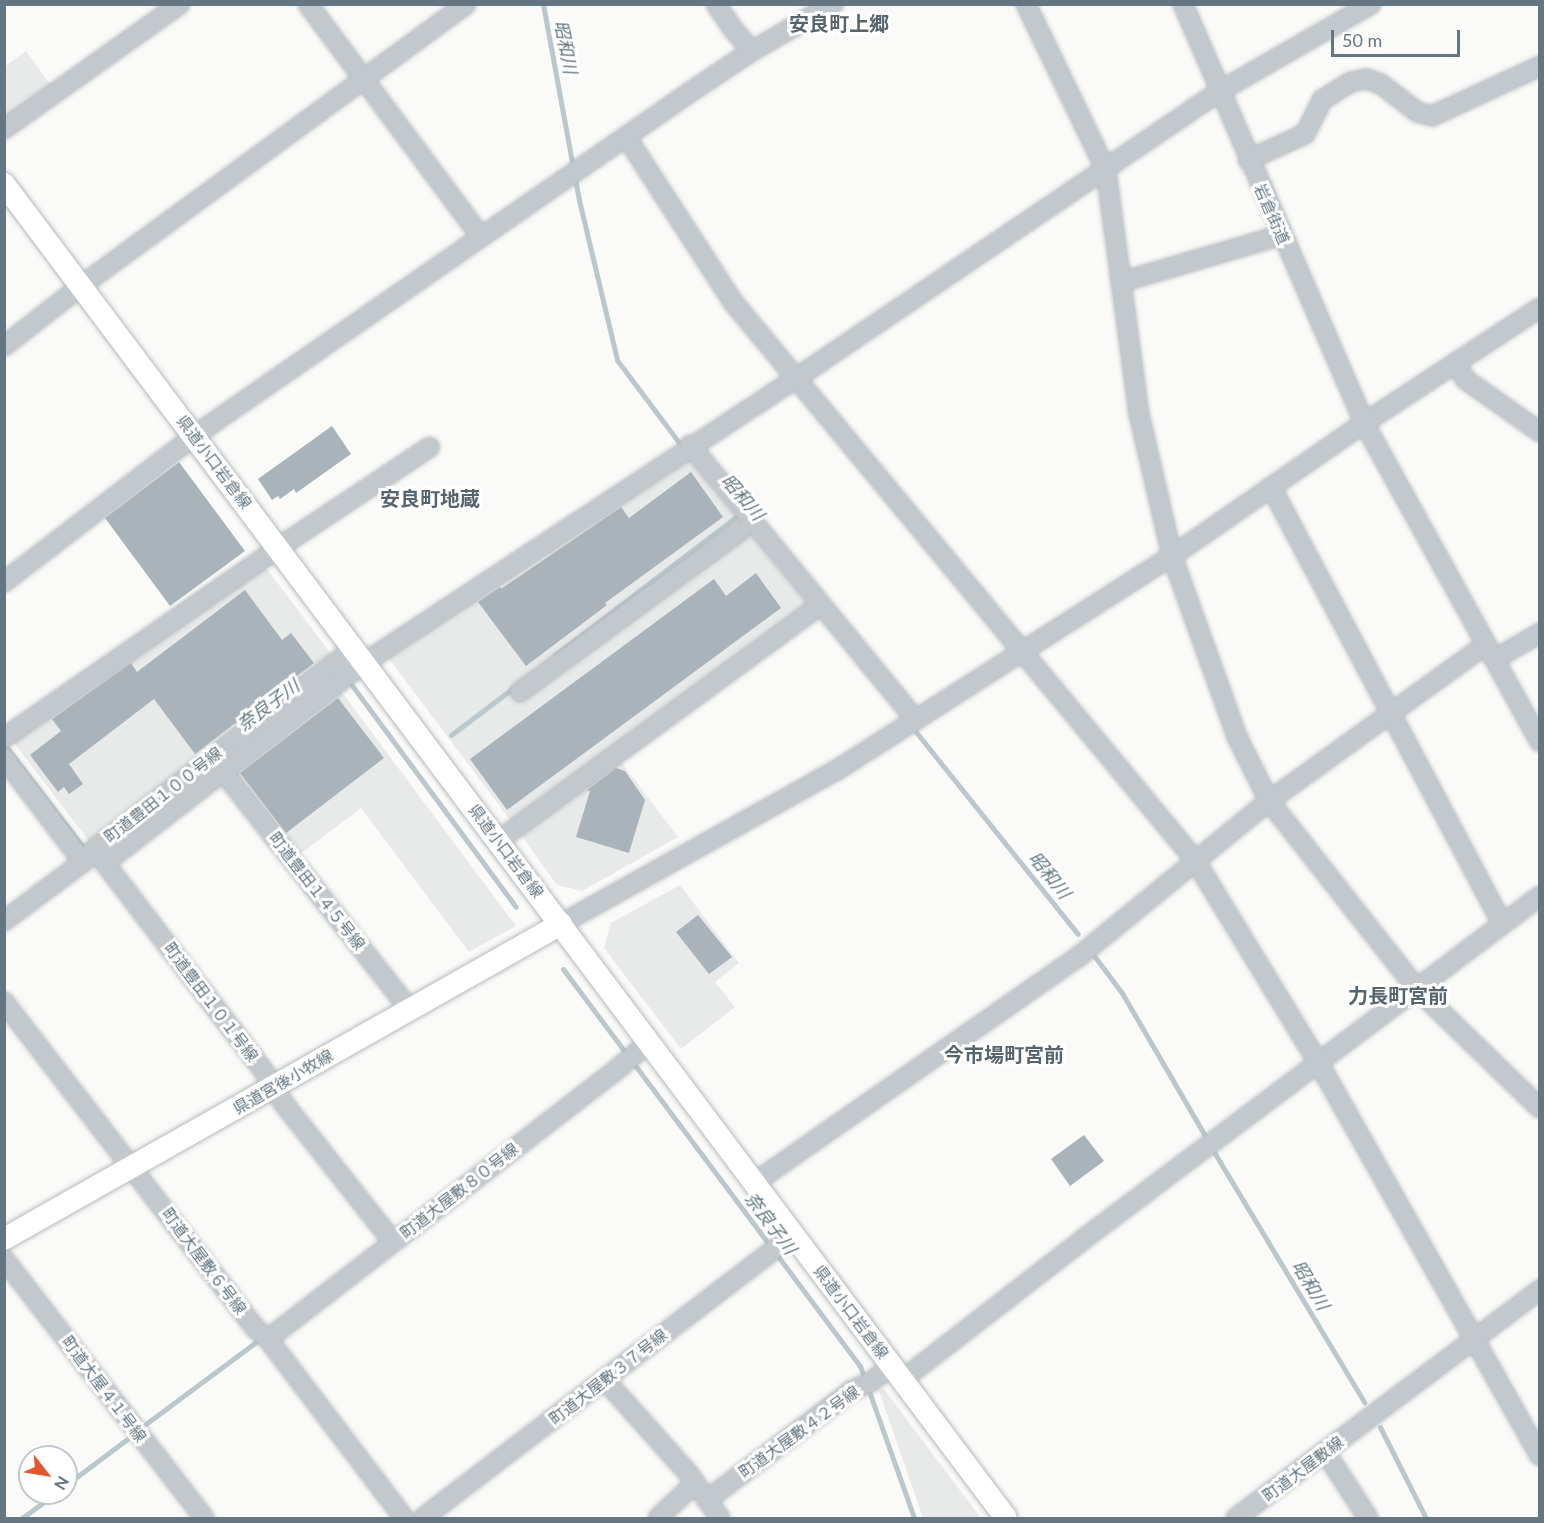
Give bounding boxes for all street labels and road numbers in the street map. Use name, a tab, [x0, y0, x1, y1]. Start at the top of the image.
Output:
street label: 岩倉街道	[1250, 181, 1294, 247]
street label: 県道小口岩倉線	[173, 411, 255, 513]
street label: 町道豊田１００号線	[100, 743, 226, 847]
street label: 県道小口岩倉線	[465, 800, 547, 902]
street label: 町道豊田１４５号線	[265, 828, 369, 954]
street label: 町道豊田１０１号線	[160, 939, 262, 1065]
street label: 県道宮後小牧線	[230, 1046, 336, 1118]
street label: 町道大屋敷８０号線	[396, 1139, 522, 1243]
street label: 町道大屋敷６号線	[158, 1204, 250, 1318]
street label: 県道小口岩倉線	[810, 1261, 892, 1363]
street label: 町道大屋敷３７号線	[545, 1325, 671, 1429]
street label: 町道大屋４１号線	[58, 1332, 150, 1446]
street label: 町道大屋敷４２号線	[735, 1382, 863, 1482]
street label: 町道大屋敷線	[1259, 1432, 1347, 1506]

